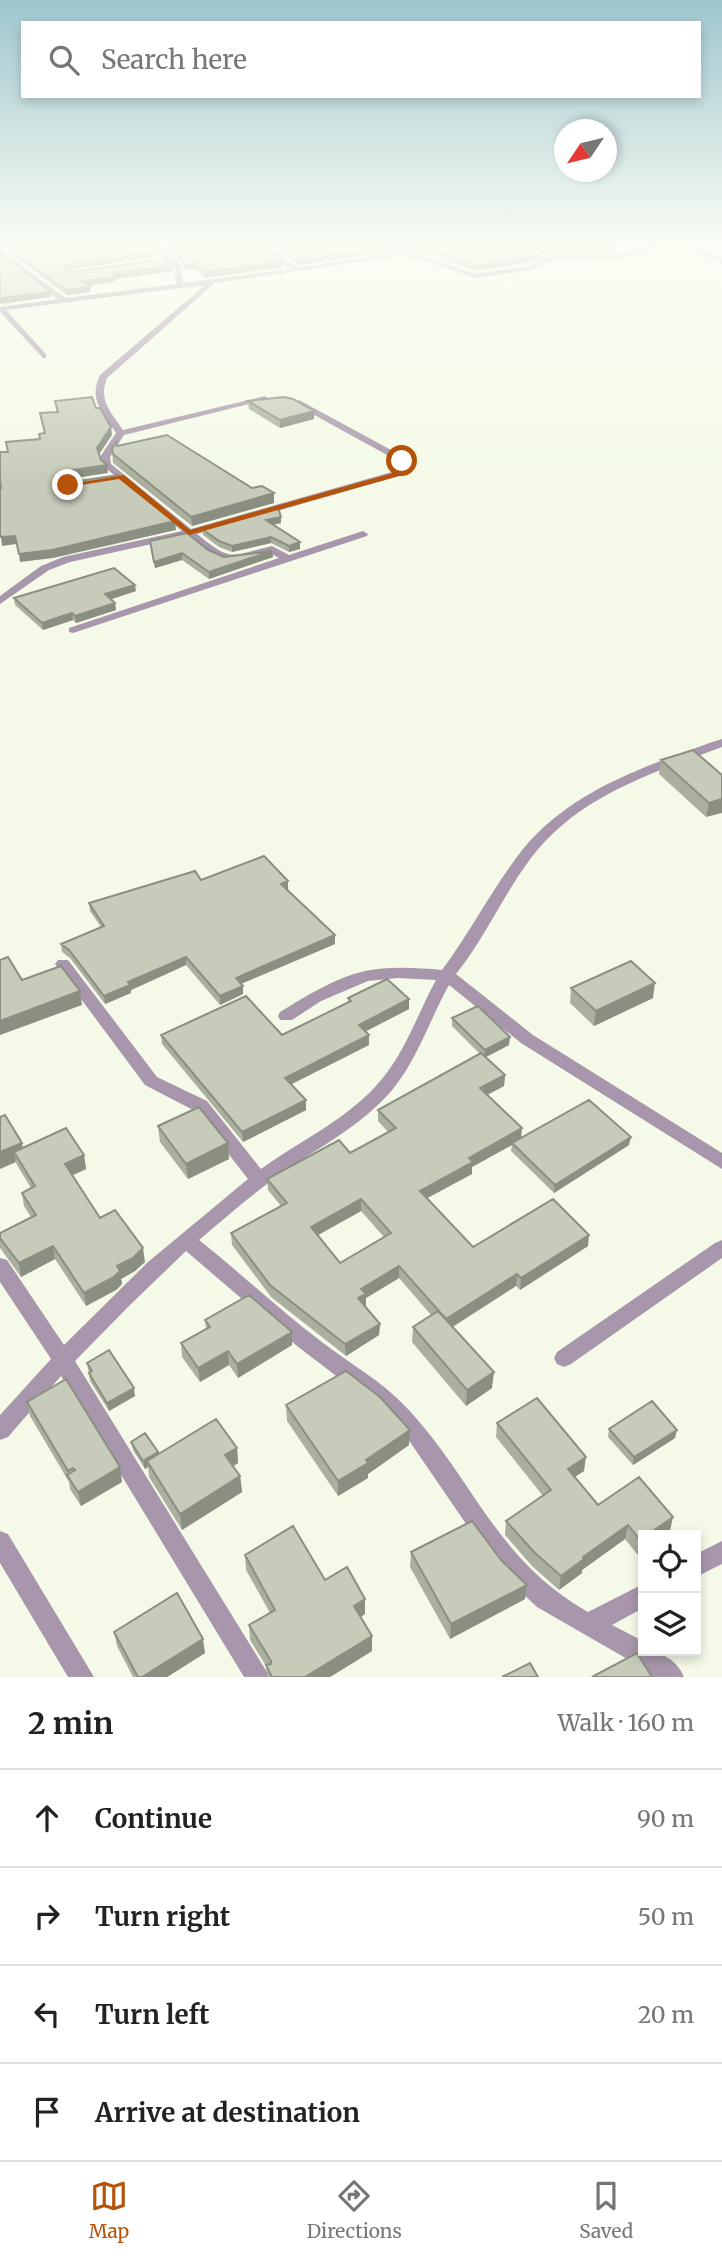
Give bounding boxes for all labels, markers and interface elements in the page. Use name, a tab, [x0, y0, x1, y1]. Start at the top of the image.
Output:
search box	[21, 21, 701, 98]
icon: search	[45, 41, 83, 79]
text: Search here	[101, 43, 247, 76]
north arrow	[554, 119, 617, 182]
route start	[386, 445, 417, 476]
route end	[52, 469, 83, 500]
map controls	[638, 1530, 701, 1656]
button: locate	[638, 1530, 701, 1593]
button: layers	[638, 1593, 701, 1656]
text: 2 min	[28, 1704, 113, 1742]
text: Walk · 160 m	[558, 1708, 694, 1737]
icon: ahead	[28, 1799, 66, 1837]
text: Continue	[95, 1802, 212, 1835]
text: 90 m	[637, 1804, 694, 1833]
icon: right	[28, 1897, 66, 1935]
text: Turn right	[95, 1900, 230, 1933]
text: 50 m	[638, 1902, 694, 1931]
icon: left	[28, 1995, 66, 2033]
text: Turn left	[95, 1998, 209, 2031]
text: 20 m	[638, 2000, 694, 2029]
icon: arrive	[28, 2093, 66, 2131]
text: Arrive at destination	[95, 2096, 360, 2129]
tab: Map	[89, 2177, 129, 2243]
tab: Directions	[307, 2177, 402, 2243]
tab: Saved	[579, 2177, 633, 2243]

